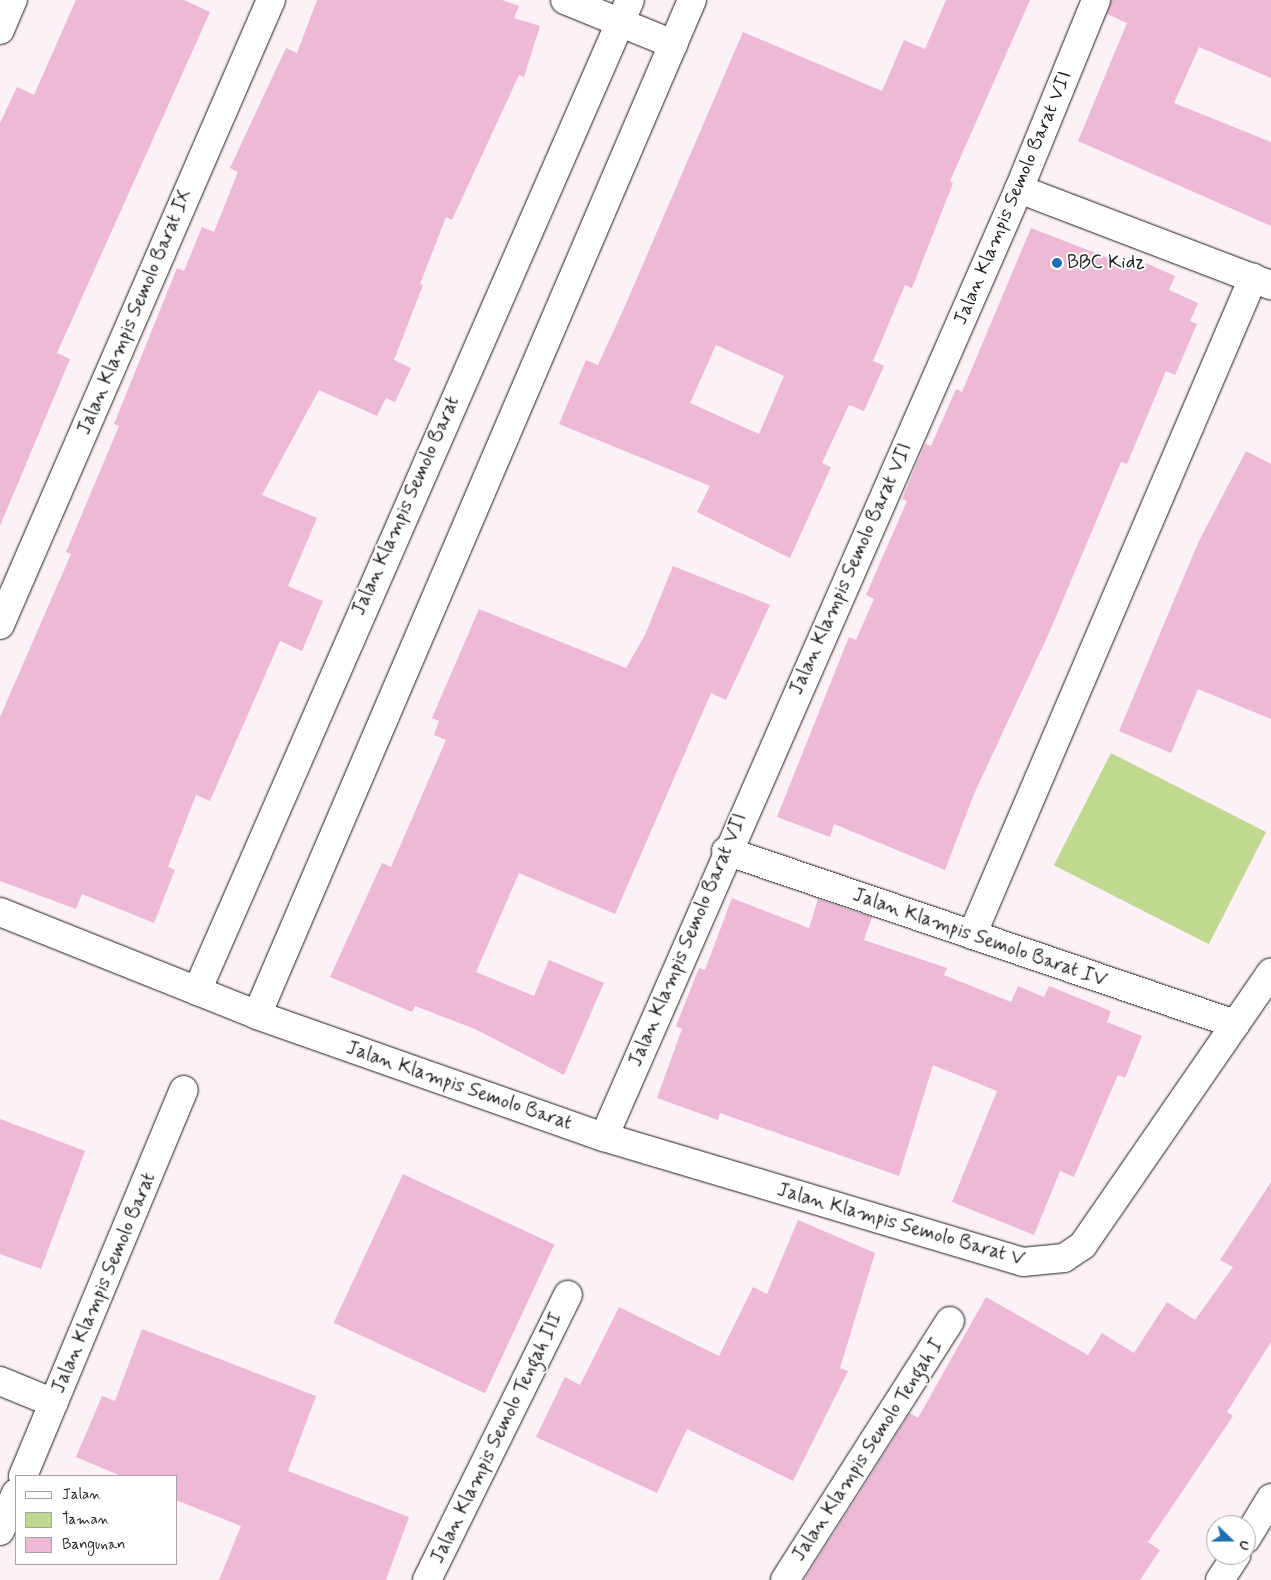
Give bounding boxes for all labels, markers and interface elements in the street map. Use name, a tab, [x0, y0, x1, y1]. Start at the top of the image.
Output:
street label: Jalan Klampis Semolo Barat VII	[949, 67, 1077, 329]
street label: Jalan Klampis Semolo Barat IX	[73, 186, 197, 438]
place label: BBC Kidz	[1067, 252, 1145, 274]
marker: BBC Kidz	[1051, 257, 1063, 269]
street label: Jalan Klampis Semolo Barat	[347, 393, 465, 619]
street label: Jalan Klampis Semolo Barat VII	[785, 439, 917, 699]
street label: Jalan Klampis Semolo Barat VII	[624, 809, 752, 1071]
street label: Jalan Klampis Semolo Barat IV	[851, 884, 1109, 992]
street label: Jalan Klampis Semolo Barat	[343, 1037, 575, 1135]
street label: Jalan Klampis Semolo Barat	[47, 1169, 161, 1397]
street label: Jalan Klampis Semolo Barat V	[775, 1179, 1027, 1271]
street label: Jalan Klampis Semolo Tengah III	[426, 1308, 568, 1568]
street label: Jalan Klampis Semolo Tengah I	[787, 1334, 949, 1566]
legend	[15, 1475, 178, 1565]
text: Jalan	[62, 1485, 101, 1505]
text: Taman	[62, 1510, 110, 1530]
north arrow	[1206, 1515, 1256, 1565]
text: Bangunan	[62, 1535, 125, 1555]
text: U	[1234, 1538, 1254, 1553]

